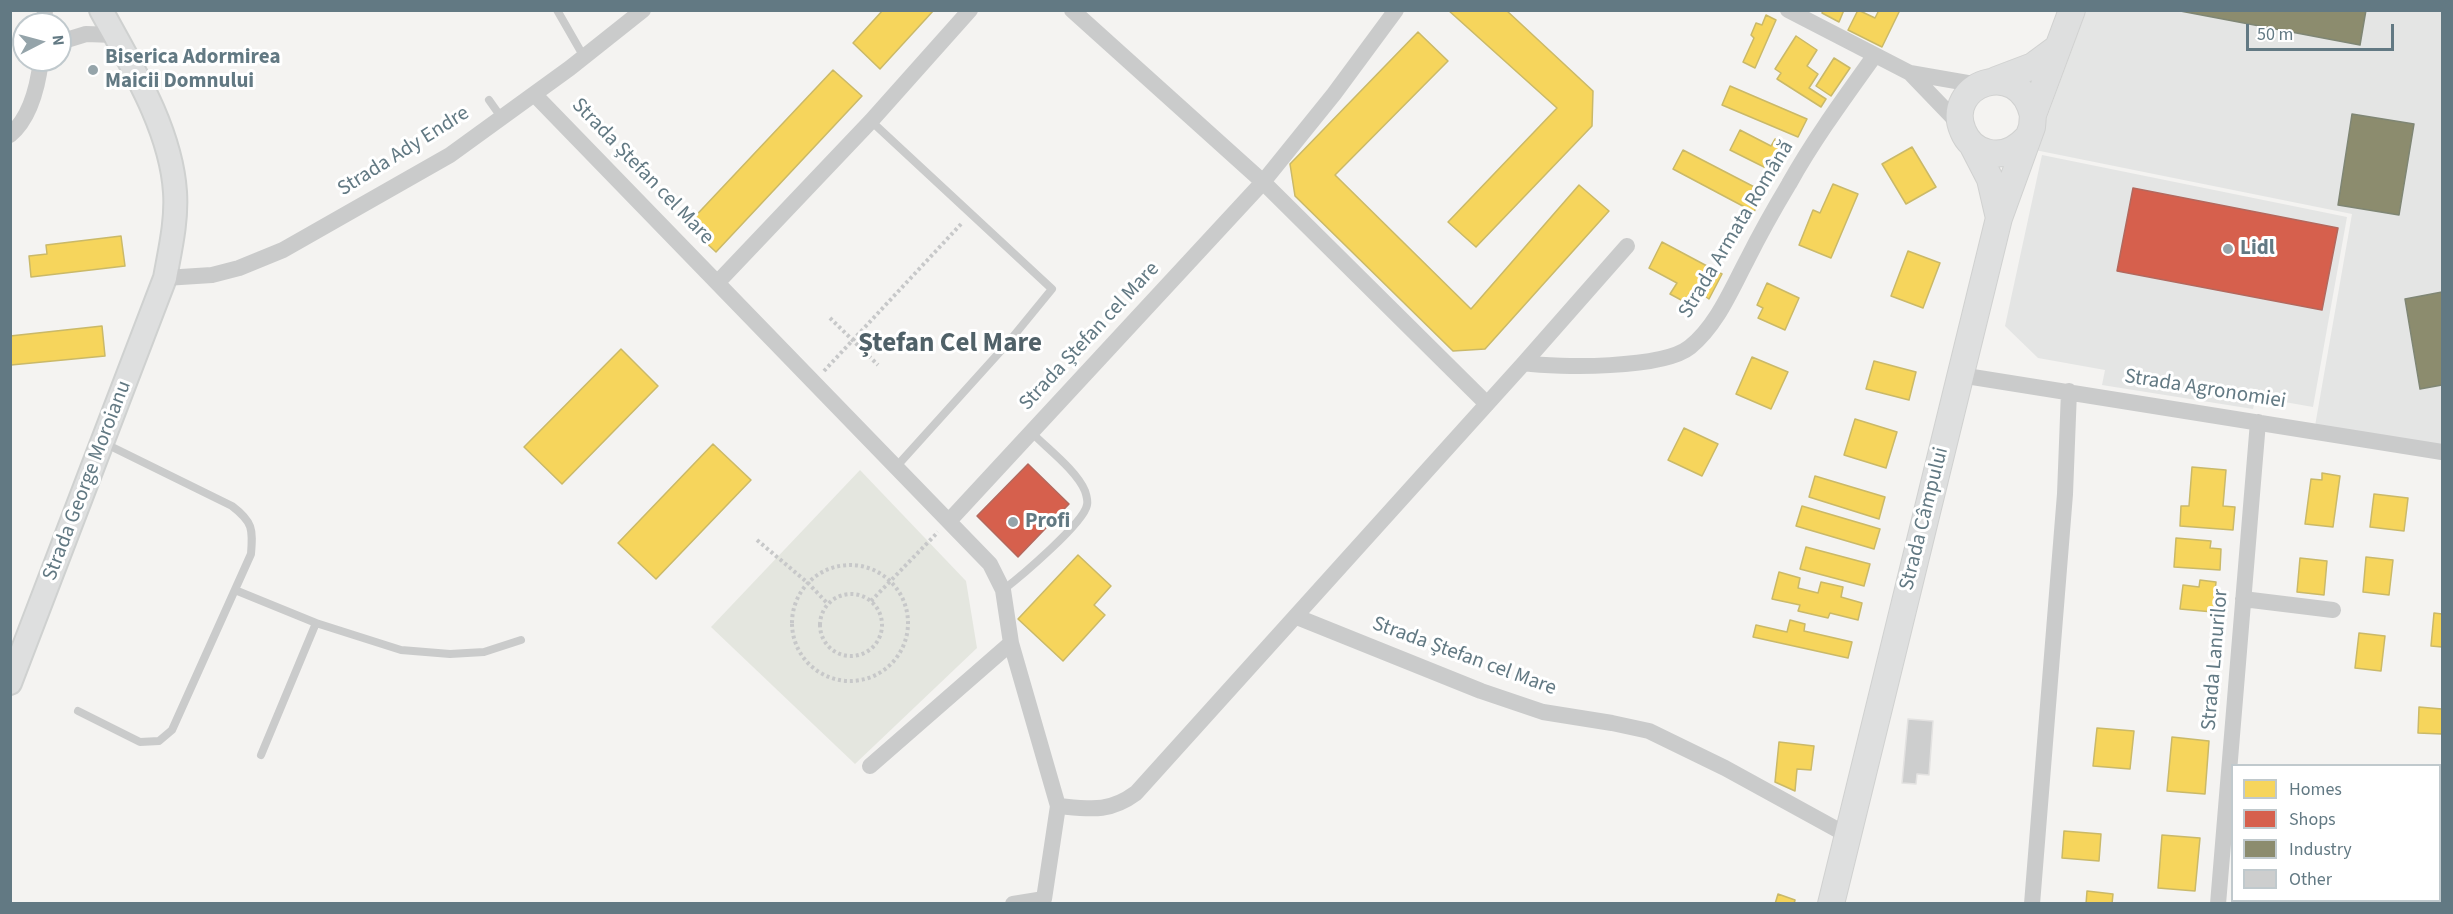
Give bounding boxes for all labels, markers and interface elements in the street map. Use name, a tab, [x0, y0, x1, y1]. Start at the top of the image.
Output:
north arrow	[12, 12, 72, 72]
scale bar	[2249, 12, 2398, 50]
text: 50 m	[2257, 22, 2293, 47]
text: N	[46, 34, 69, 47]
place label: Biserica Adormirea Maicii Domnului	[105, 45, 280, 95]
marker: Biserica Adormirea Maicii Domnului	[86, 63, 100, 77]
street label: Strada Ștefan cel Mare	[566, 93, 718, 251]
street label: Strada Ady Endre	[334, 101, 474, 203]
street label: Strada Armata Română	[1674, 137, 1800, 323]
place label: Lidl	[2240, 236, 2275, 262]
marker: Lidl	[2221, 242, 2235, 256]
street label: Strada Ștefan cel Mare	[1015, 257, 1165, 417]
district label: Ștefan Cel Mare	[858, 329, 1042, 361]
street label: Strada Agronomiei	[2122, 365, 2288, 415]
street label: Strada George Moroianu	[38, 377, 138, 585]
street label: Strada Câmpului	[1895, 445, 1955, 593]
place label: Profi	[1025, 509, 1070, 535]
marker: Profi	[1006, 515, 1020, 529]
street label: Strada Lanurilor	[2197, 588, 2235, 732]
street label: Strada Ștefan cel Mare	[1369, 612, 1559, 702]
legend	[2231, 764, 2441, 902]
text: Homes	[2289, 777, 2342, 802]
text: Shops	[2289, 807, 2336, 832]
text: Industry	[2289, 837, 2352, 862]
text: Other	[2289, 867, 2332, 892]

